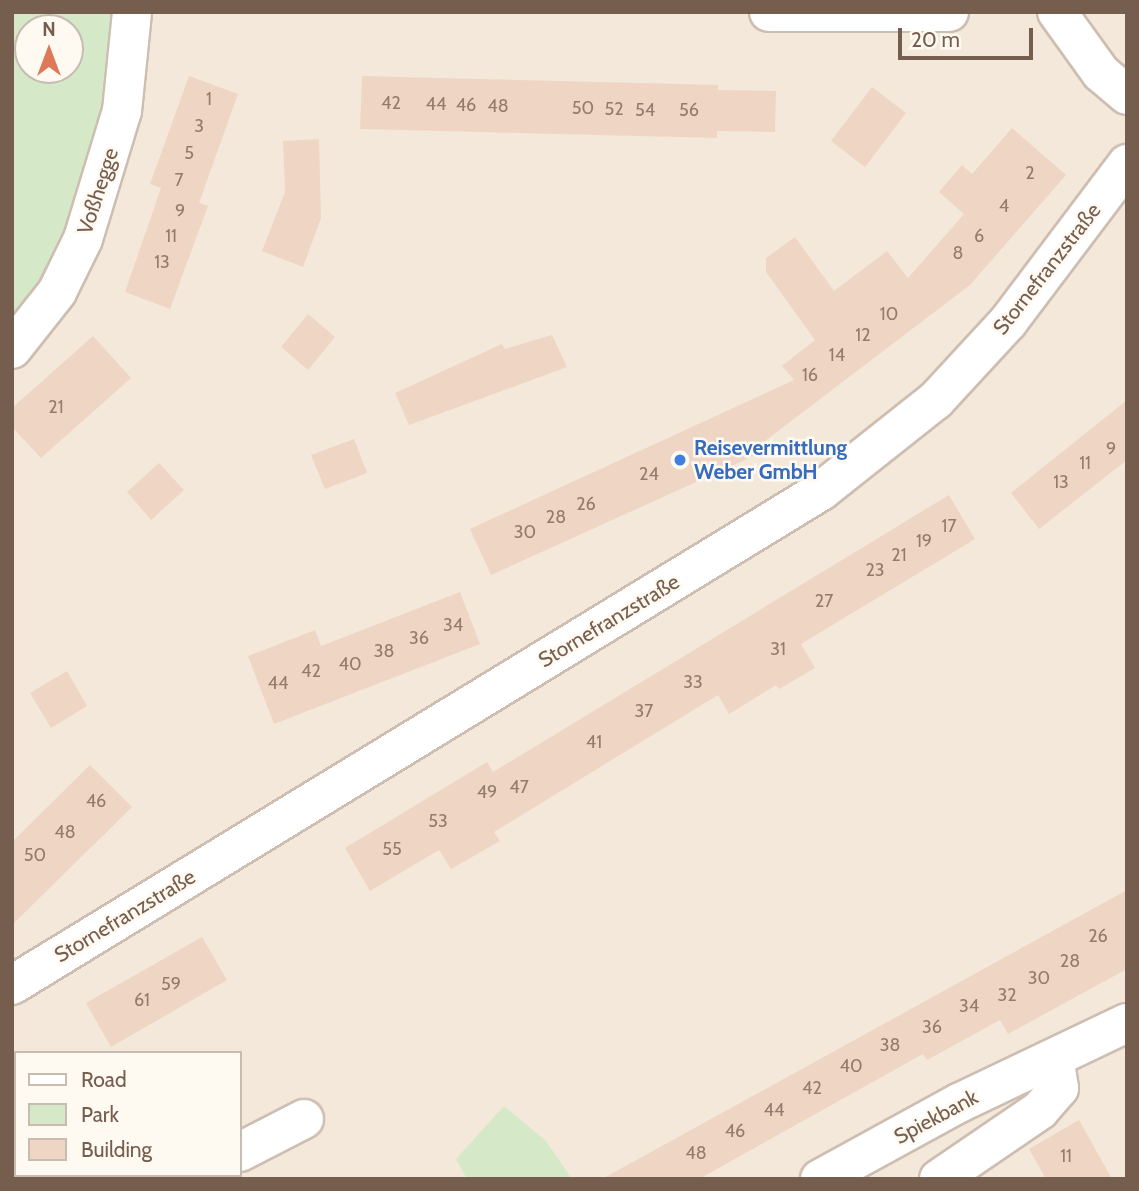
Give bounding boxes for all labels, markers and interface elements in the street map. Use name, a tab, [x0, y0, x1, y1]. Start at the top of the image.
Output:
north arrow	[14, 14, 84, 84]
scale bar	[901, 14, 1036, 58]
text: N	[42, 18, 56, 41]
text: 20 m	[911, 27, 960, 52]
house number: 1	[206, 88, 212, 110]
house number: 42	[381, 92, 401, 114]
house number: 44	[426, 93, 446, 115]
house number: 46	[456, 94, 476, 116]
house number: 48	[487, 95, 509, 117]
house number: 50	[572, 97, 594, 119]
house number: 52	[604, 98, 624, 120]
house number: 54	[635, 99, 655, 121]
house number: 56	[679, 99, 699, 121]
house number: 3	[194, 115, 204, 137]
house number: 5	[184, 142, 194, 164]
street label: Voßhegge	[72, 145, 124, 237]
house number: 2	[1025, 162, 1035, 184]
house number: 7	[174, 169, 184, 191]
house number: 4	[999, 195, 1009, 217]
street label: Stornefranzstraße	[988, 198, 1106, 340]
house number: 9	[175, 200, 185, 222]
house number: 11	[165, 225, 177, 247]
house number: 6	[974, 225, 984, 247]
house number: 8	[953, 242, 963, 264]
house number: 13	[154, 251, 170, 273]
house number: 10	[880, 303, 898, 325]
house number: 12	[855, 324, 871, 346]
house number: 14	[829, 344, 845, 366]
house number: 16	[802, 364, 818, 386]
house number: 21	[48, 396, 64, 418]
place label: Reisevermittlung Weber GmbH	[694, 435, 847, 485]
house number: 9	[1106, 438, 1116, 460]
marker: Reisevermittlung Weber GmbH	[672, 452, 688, 468]
house number: 11	[1079, 452, 1091, 474]
house number: 24	[639, 463, 659, 485]
house number: 13	[1053, 471, 1069, 493]
house number: 26	[576, 493, 596, 515]
house number: 28	[546, 506, 566, 528]
house number: 17	[942, 515, 956, 537]
house number: 30	[514, 521, 536, 543]
house number: 19	[916, 530, 932, 552]
house number: 21	[891, 544, 907, 566]
house number: 23	[865, 559, 885, 581]
street label: Stornefranzstraße	[534, 569, 684, 673]
house number: 27	[815, 590, 833, 612]
house number: 34	[443, 614, 463, 636]
house number: 36	[409, 627, 429, 649]
house number: 31	[770, 638, 786, 660]
house number: 38	[374, 640, 394, 662]
house number: 40	[339, 653, 361, 675]
house number: 42	[301, 660, 321, 682]
house number: 33	[683, 671, 703, 693]
house number: 44	[268, 672, 288, 694]
house number: 37	[635, 700, 653, 722]
house number: 41	[586, 731, 602, 753]
house number: 47	[509, 776, 529, 798]
house number: 49	[477, 781, 497, 803]
house number: 46	[86, 790, 106, 812]
house number: 53	[428, 810, 448, 832]
house number: 48	[54, 821, 76, 843]
house number: 55	[382, 838, 402, 860]
house number: 50	[24, 844, 46, 866]
street label: Stornefranzstraße	[50, 864, 200, 968]
house number: 26	[1088, 925, 1108, 947]
house number: 28	[1060, 950, 1080, 972]
house number: 30	[1028, 967, 1050, 989]
house number: 59	[161, 973, 181, 995]
house number: 32	[997, 984, 1017, 1006]
house number: 61	[134, 989, 150, 1011]
house number: 34	[959, 995, 979, 1017]
house number: 36	[922, 1016, 942, 1038]
house number: 38	[880, 1034, 900, 1056]
legend	[14, 1051, 242, 1177]
house number: 40	[840, 1055, 862, 1077]
text: Road	[81, 1067, 127, 1092]
house number: 42	[802, 1077, 822, 1099]
street label: Spiekbank	[890, 1084, 982, 1150]
house number: 44	[764, 1099, 784, 1121]
text: Park	[81, 1102, 119, 1127]
house number: 46	[725, 1120, 745, 1142]
text: Building	[81, 1137, 152, 1162]
house number: 48	[685, 1142, 707, 1164]
house number: 11	[1060, 1145, 1072, 1167]

